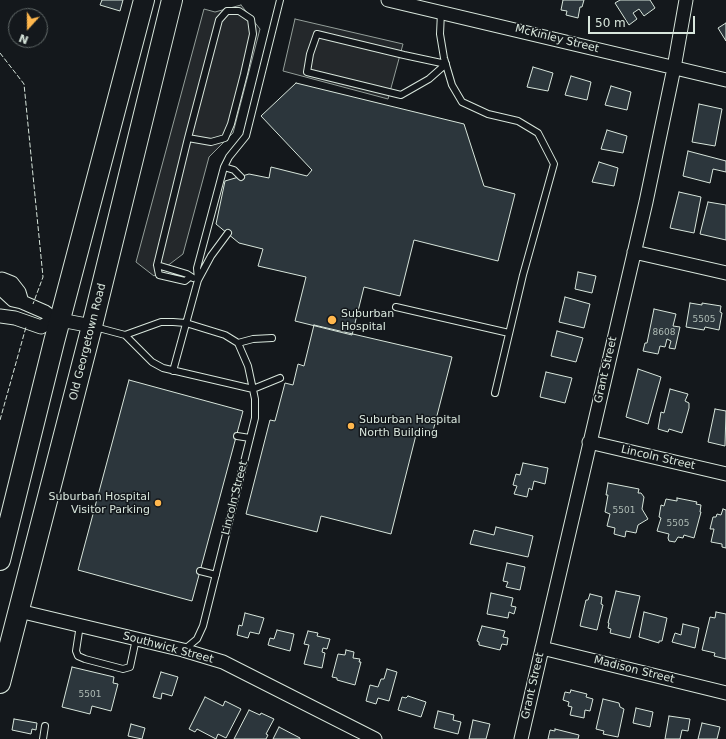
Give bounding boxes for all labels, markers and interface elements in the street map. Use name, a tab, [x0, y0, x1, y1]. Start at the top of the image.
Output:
north arrow	[8, 8, 48, 48]
scale bar	[590, 8, 697, 34]
text: 50 m	[595, 16, 626, 30]
street label: McKinley Street	[514, 22, 600, 56]
text: N	[17, 31, 31, 46]
street label: Old Georgetown Road	[67, 282, 109, 402]
place label: Suburban Hospital	[341, 307, 394, 333]
marker: Suburban Hospital	[326, 314, 338, 326]
house number: 5505	[693, 315, 715, 325]
house number: 8608	[653, 328, 675, 338]
street label: Grant Street	[592, 335, 620, 405]
place label: Suburban Hospital North Building	[359, 413, 461, 439]
marker: Suburban Hospital North Building	[346, 421, 356, 431]
street label: Lincoln Street	[620, 443, 696, 473]
street label: Lincoln Street	[219, 460, 251, 536]
place label: Suburban Hospital Visitor Parking	[48, 490, 150, 516]
marker: Suburban Hospital Visitor Parking	[153, 498, 163, 508]
house number: 5501	[613, 506, 635, 516]
house number: 5505	[667, 519, 689, 529]
street label: Southwick Street	[121, 630, 215, 666]
street label: Grant Street	[519, 651, 547, 721]
street label: Madison Street	[592, 654, 676, 686]
house number: 5501	[79, 690, 101, 700]

